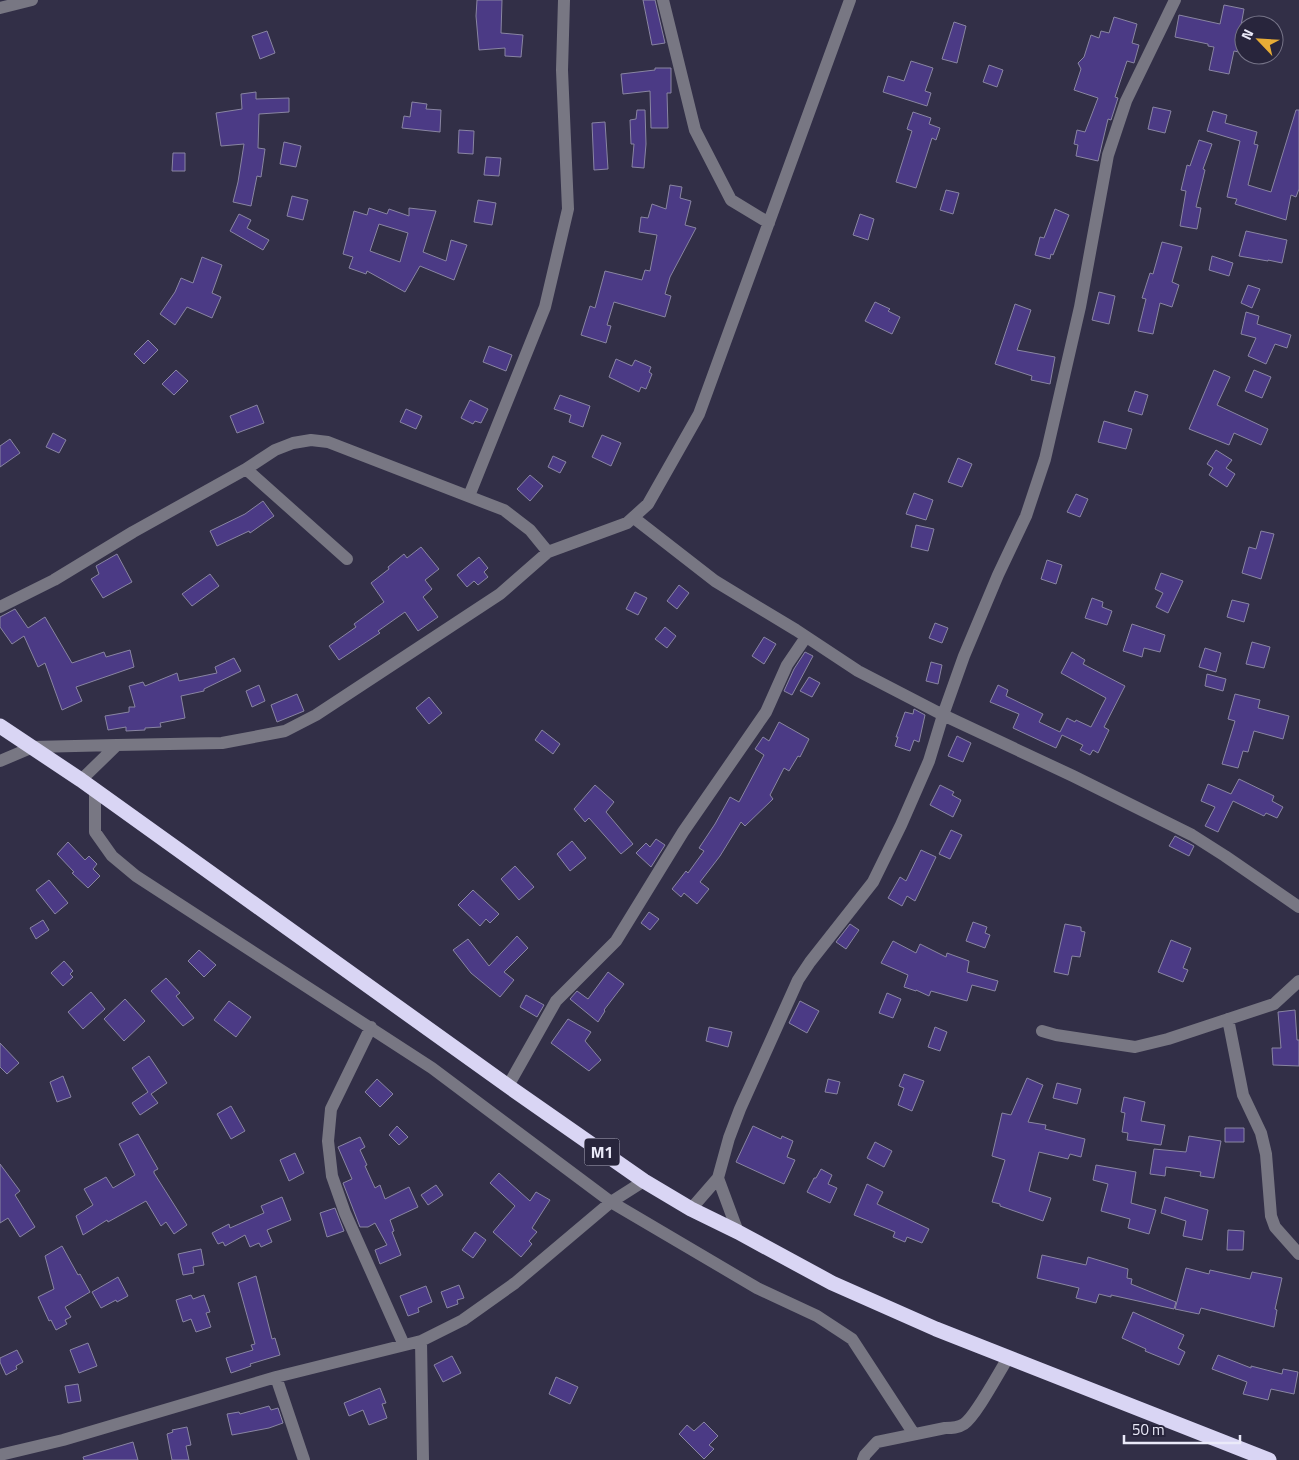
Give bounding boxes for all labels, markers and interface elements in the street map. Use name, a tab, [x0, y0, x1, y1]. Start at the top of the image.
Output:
north arrow	[1234, 15, 1284, 65]
text: N	[1235, 25, 1258, 43]
road number: M1	[584, 1138, 620, 1166]
scale bar	[1124, 1412, 1240, 1444]
text: 50 m	[1132, 1418, 1165, 1441]

